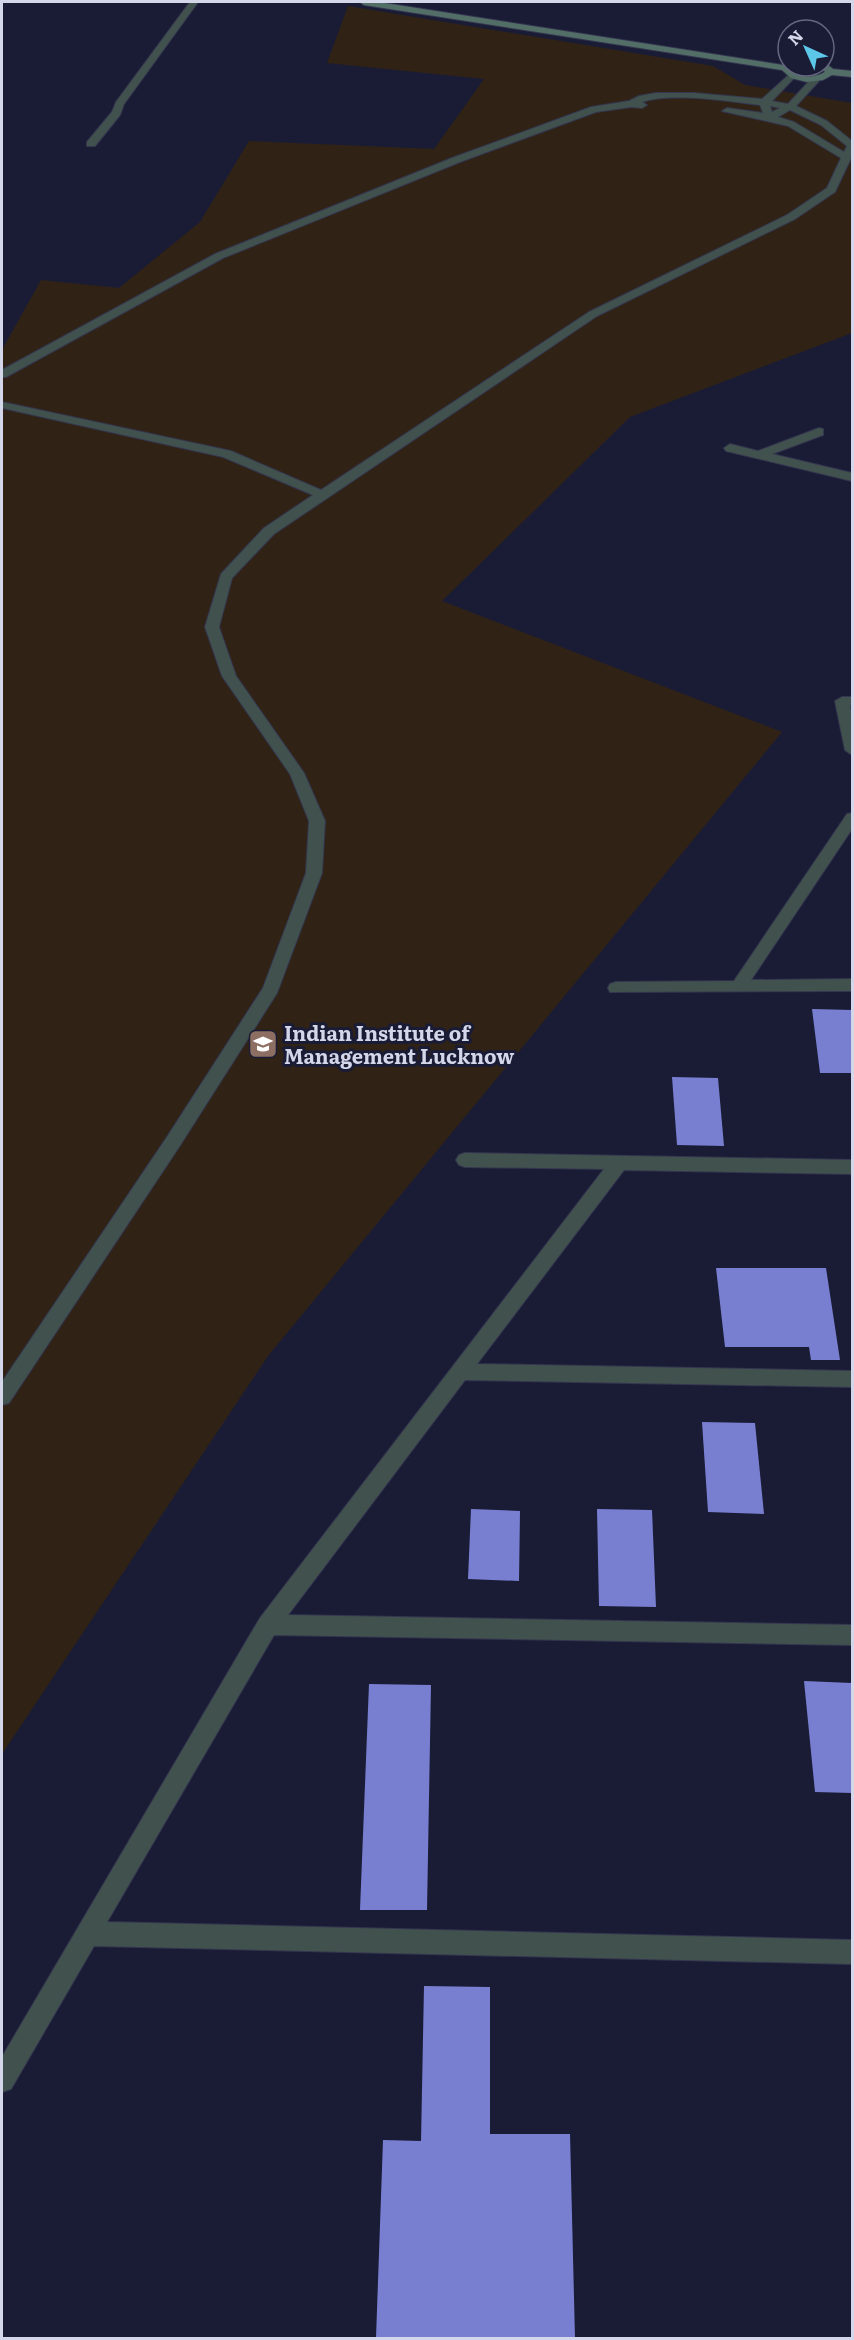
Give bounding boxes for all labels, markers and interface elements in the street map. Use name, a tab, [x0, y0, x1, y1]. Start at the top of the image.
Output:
north arrow	[776, 18, 836, 78]
text: N	[781, 23, 808, 50]
place label: Indian Institute of Management Lucknow	[284, 1017, 514, 1070]
school or university icon: Indian Institute of Management Lucknow	[247, 1028, 279, 1060]

